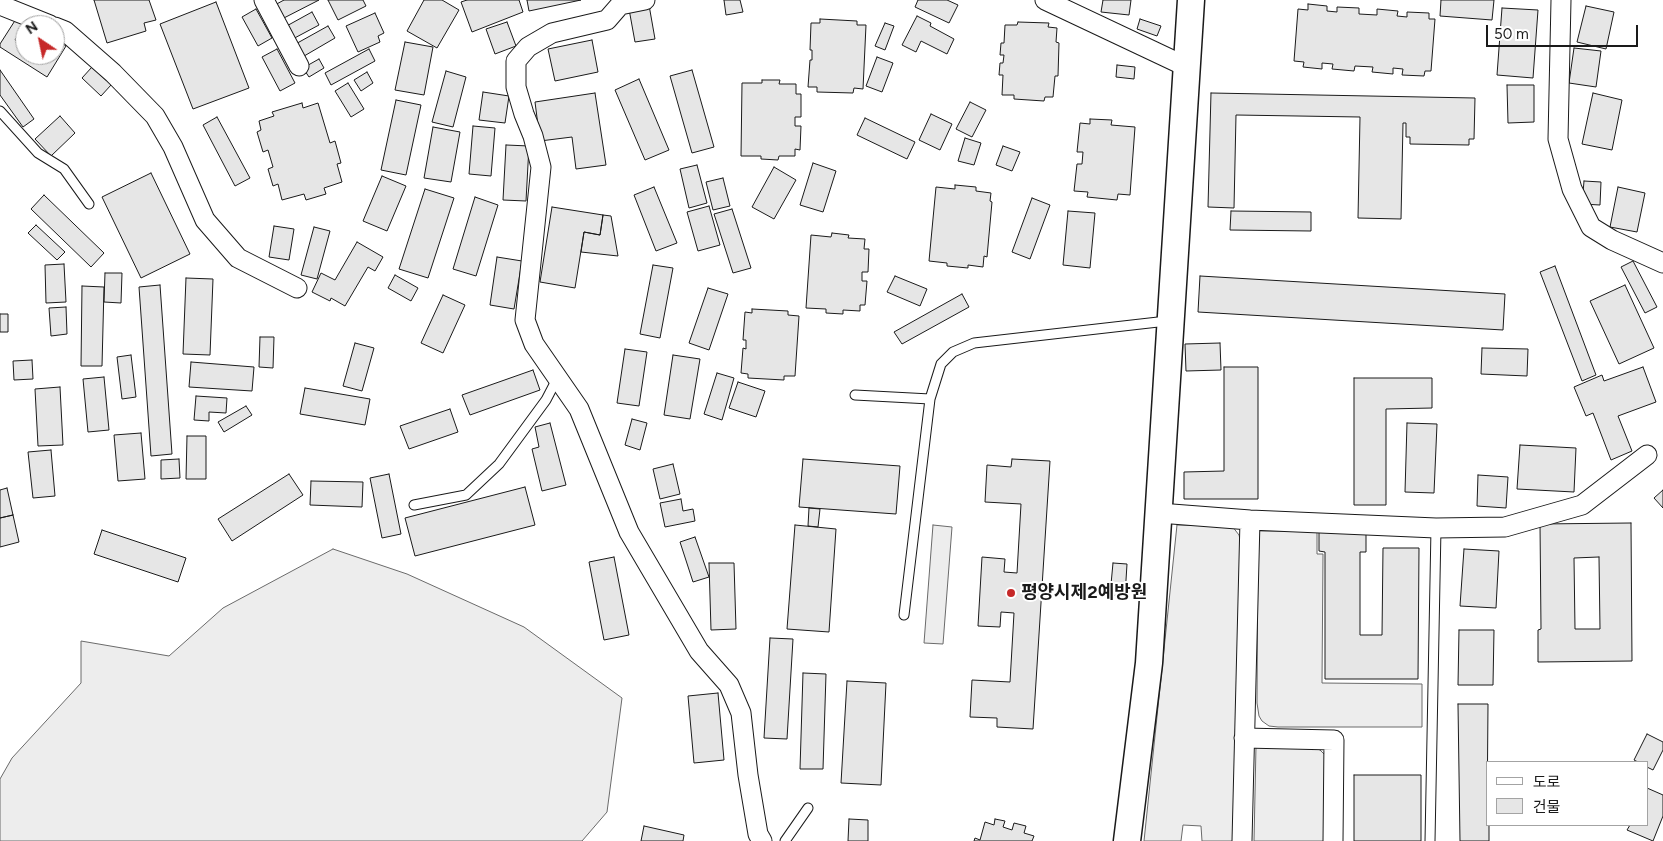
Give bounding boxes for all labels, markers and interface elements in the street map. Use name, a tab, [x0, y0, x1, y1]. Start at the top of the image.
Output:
north arrow	[15, 15, 65, 65]
scale bar	[1488, 15, 1640, 47]
text: N	[23, 18, 41, 38]
text: 50 m	[1494, 25, 1529, 43]
place label: 평양시제2예방원	[1021, 582, 1147, 604]
marker: 평양시제2예방원	[1005, 587, 1017, 599]
legend	[1486, 761, 1648, 826]
text: 도로	[1533, 773, 1561, 791]
text: 건물	[1533, 798, 1561, 816]

